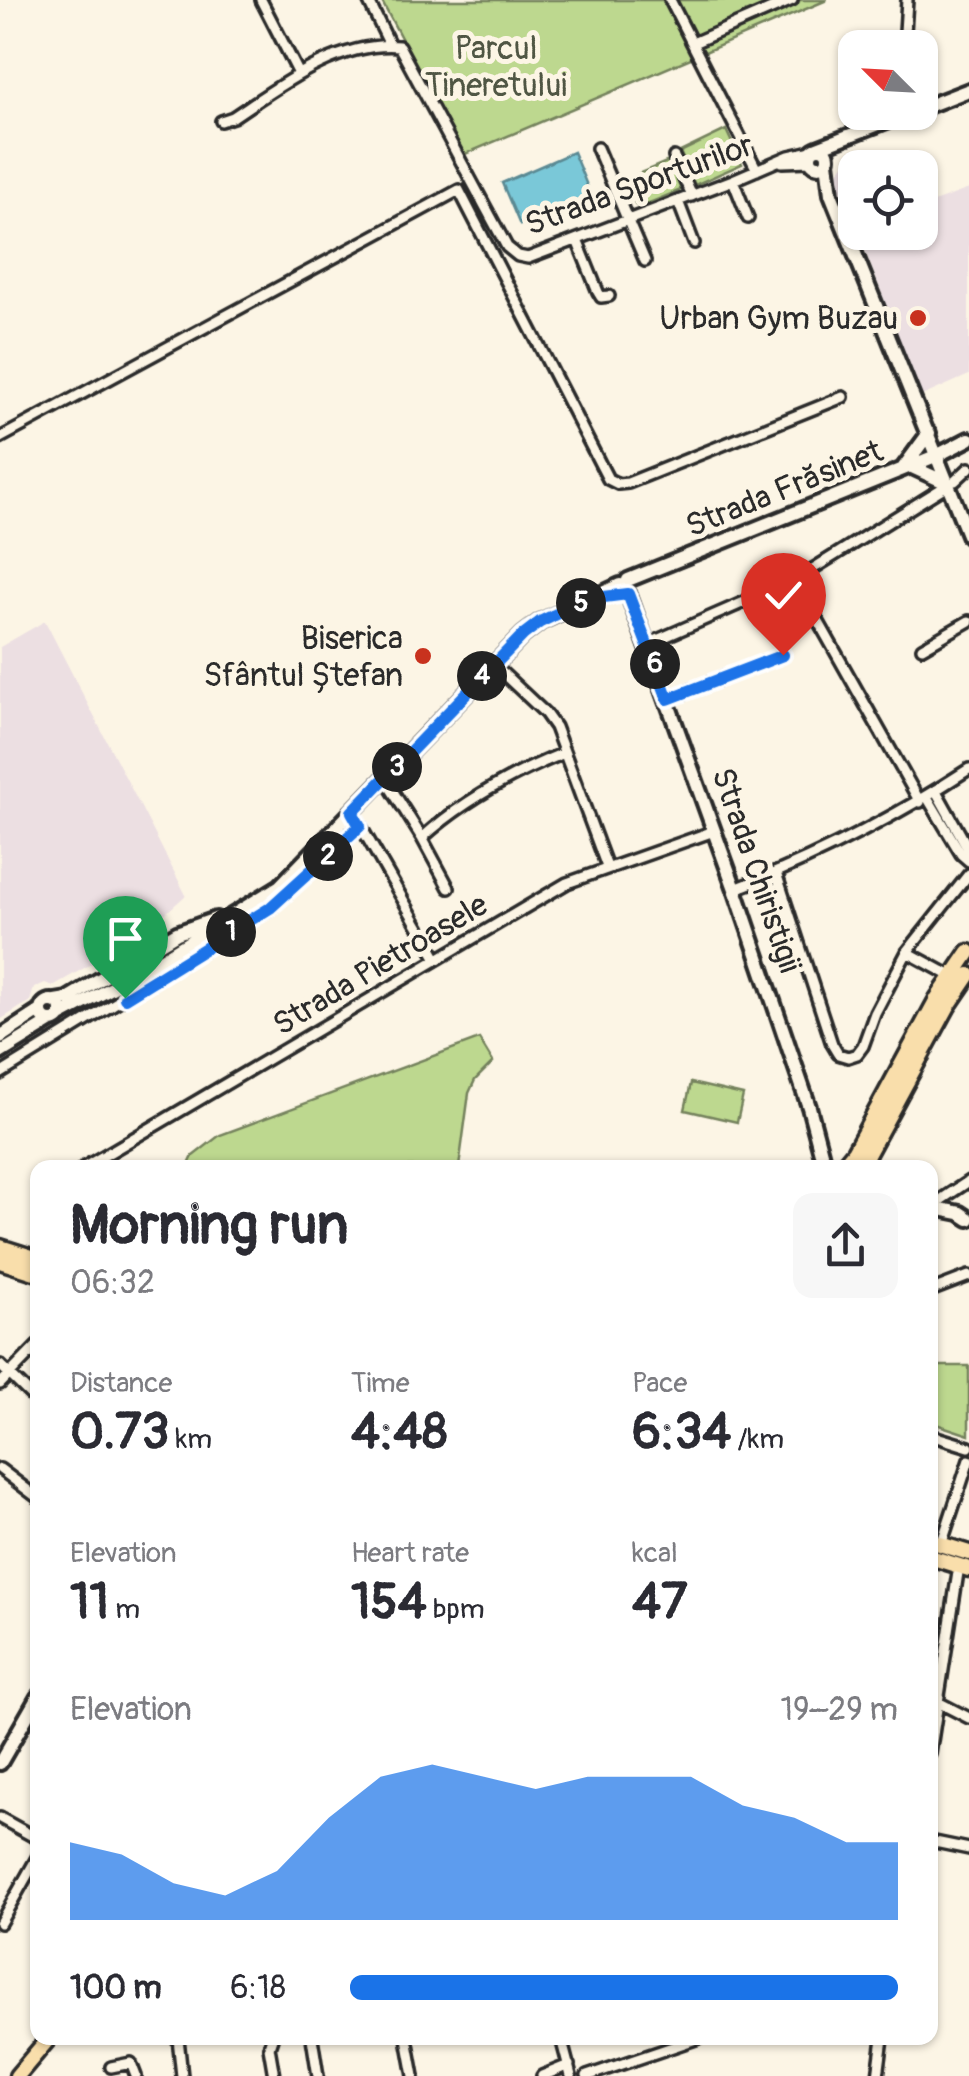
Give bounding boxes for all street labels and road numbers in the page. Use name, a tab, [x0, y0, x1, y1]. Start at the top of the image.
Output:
street label: Strada Sporturilor	[520, 125, 760, 245]
street label: Strada Frăsinet	[680, 431, 889, 547]
street label: Strada Chiristigii	[702, 763, 810, 978]
street label: Strada Pietroasele	[266, 885, 495, 1045]

